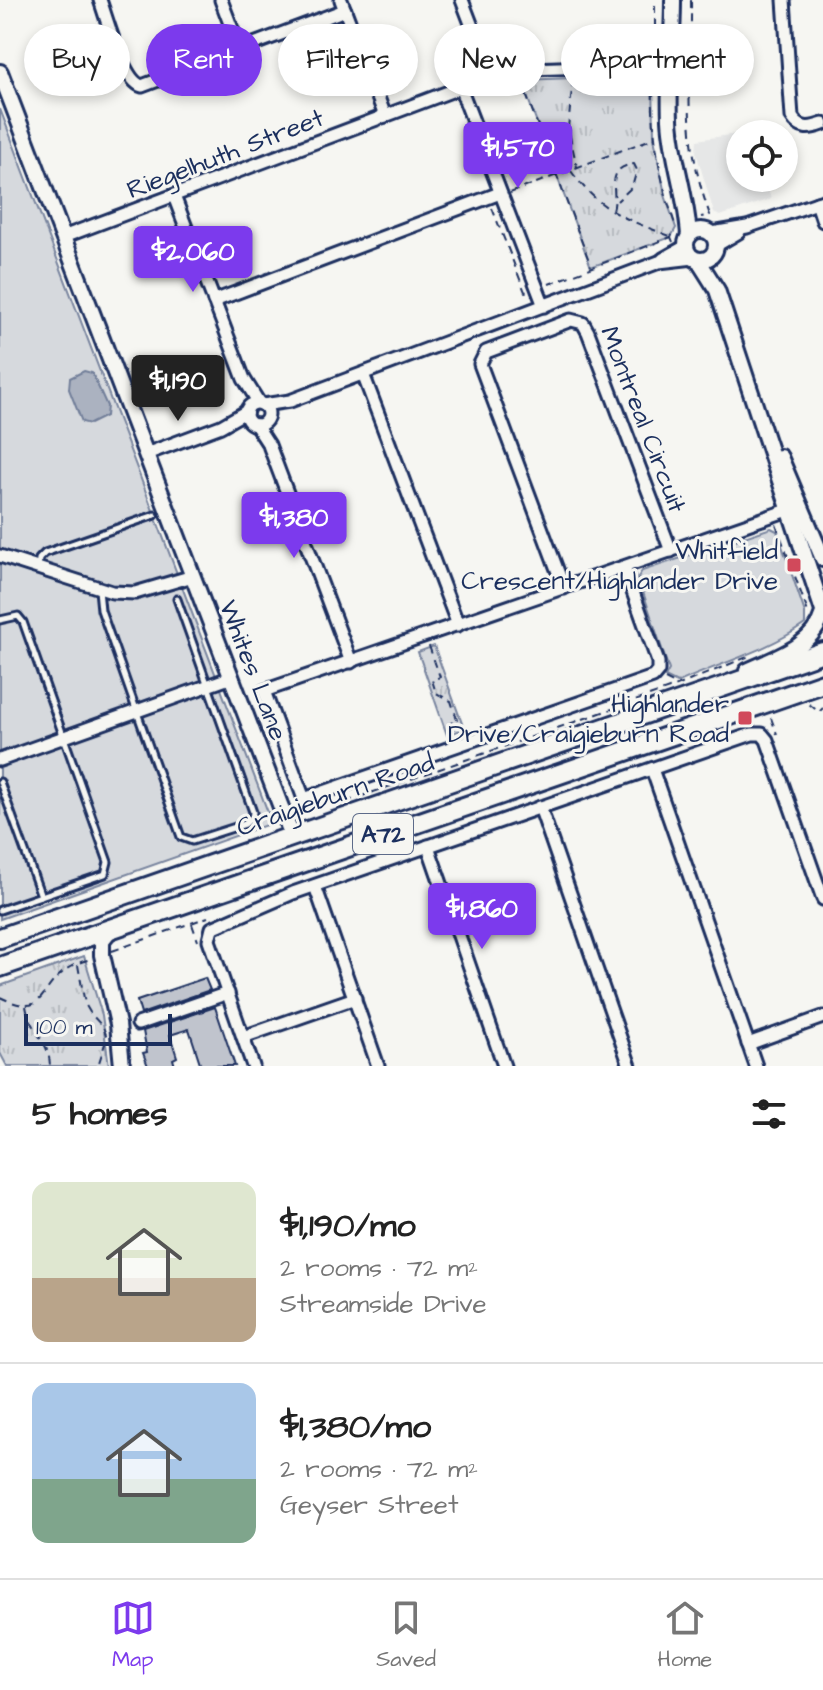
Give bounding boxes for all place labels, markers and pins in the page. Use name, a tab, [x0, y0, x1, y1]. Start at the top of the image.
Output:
pin: $1,570	[453, 122, 583, 190]
pin: $2,060	[128, 226, 258, 294]
pin: $1,190	[113, 355, 243, 423]
pin: $1,380	[229, 492, 359, 560]
place label: Whitfield Crescent/Highlander Drive	[461, 533, 778, 601]
marker: Whitfield Crescent/Highlander Drive	[785, 556, 803, 574]
place label: Highlander Drive/Craigieburn Road	[448, 686, 729, 754]
marker: Highlander Drive/Craigieburn Road	[736, 709, 754, 727]
pin: $1,860	[417, 883, 547, 951]

